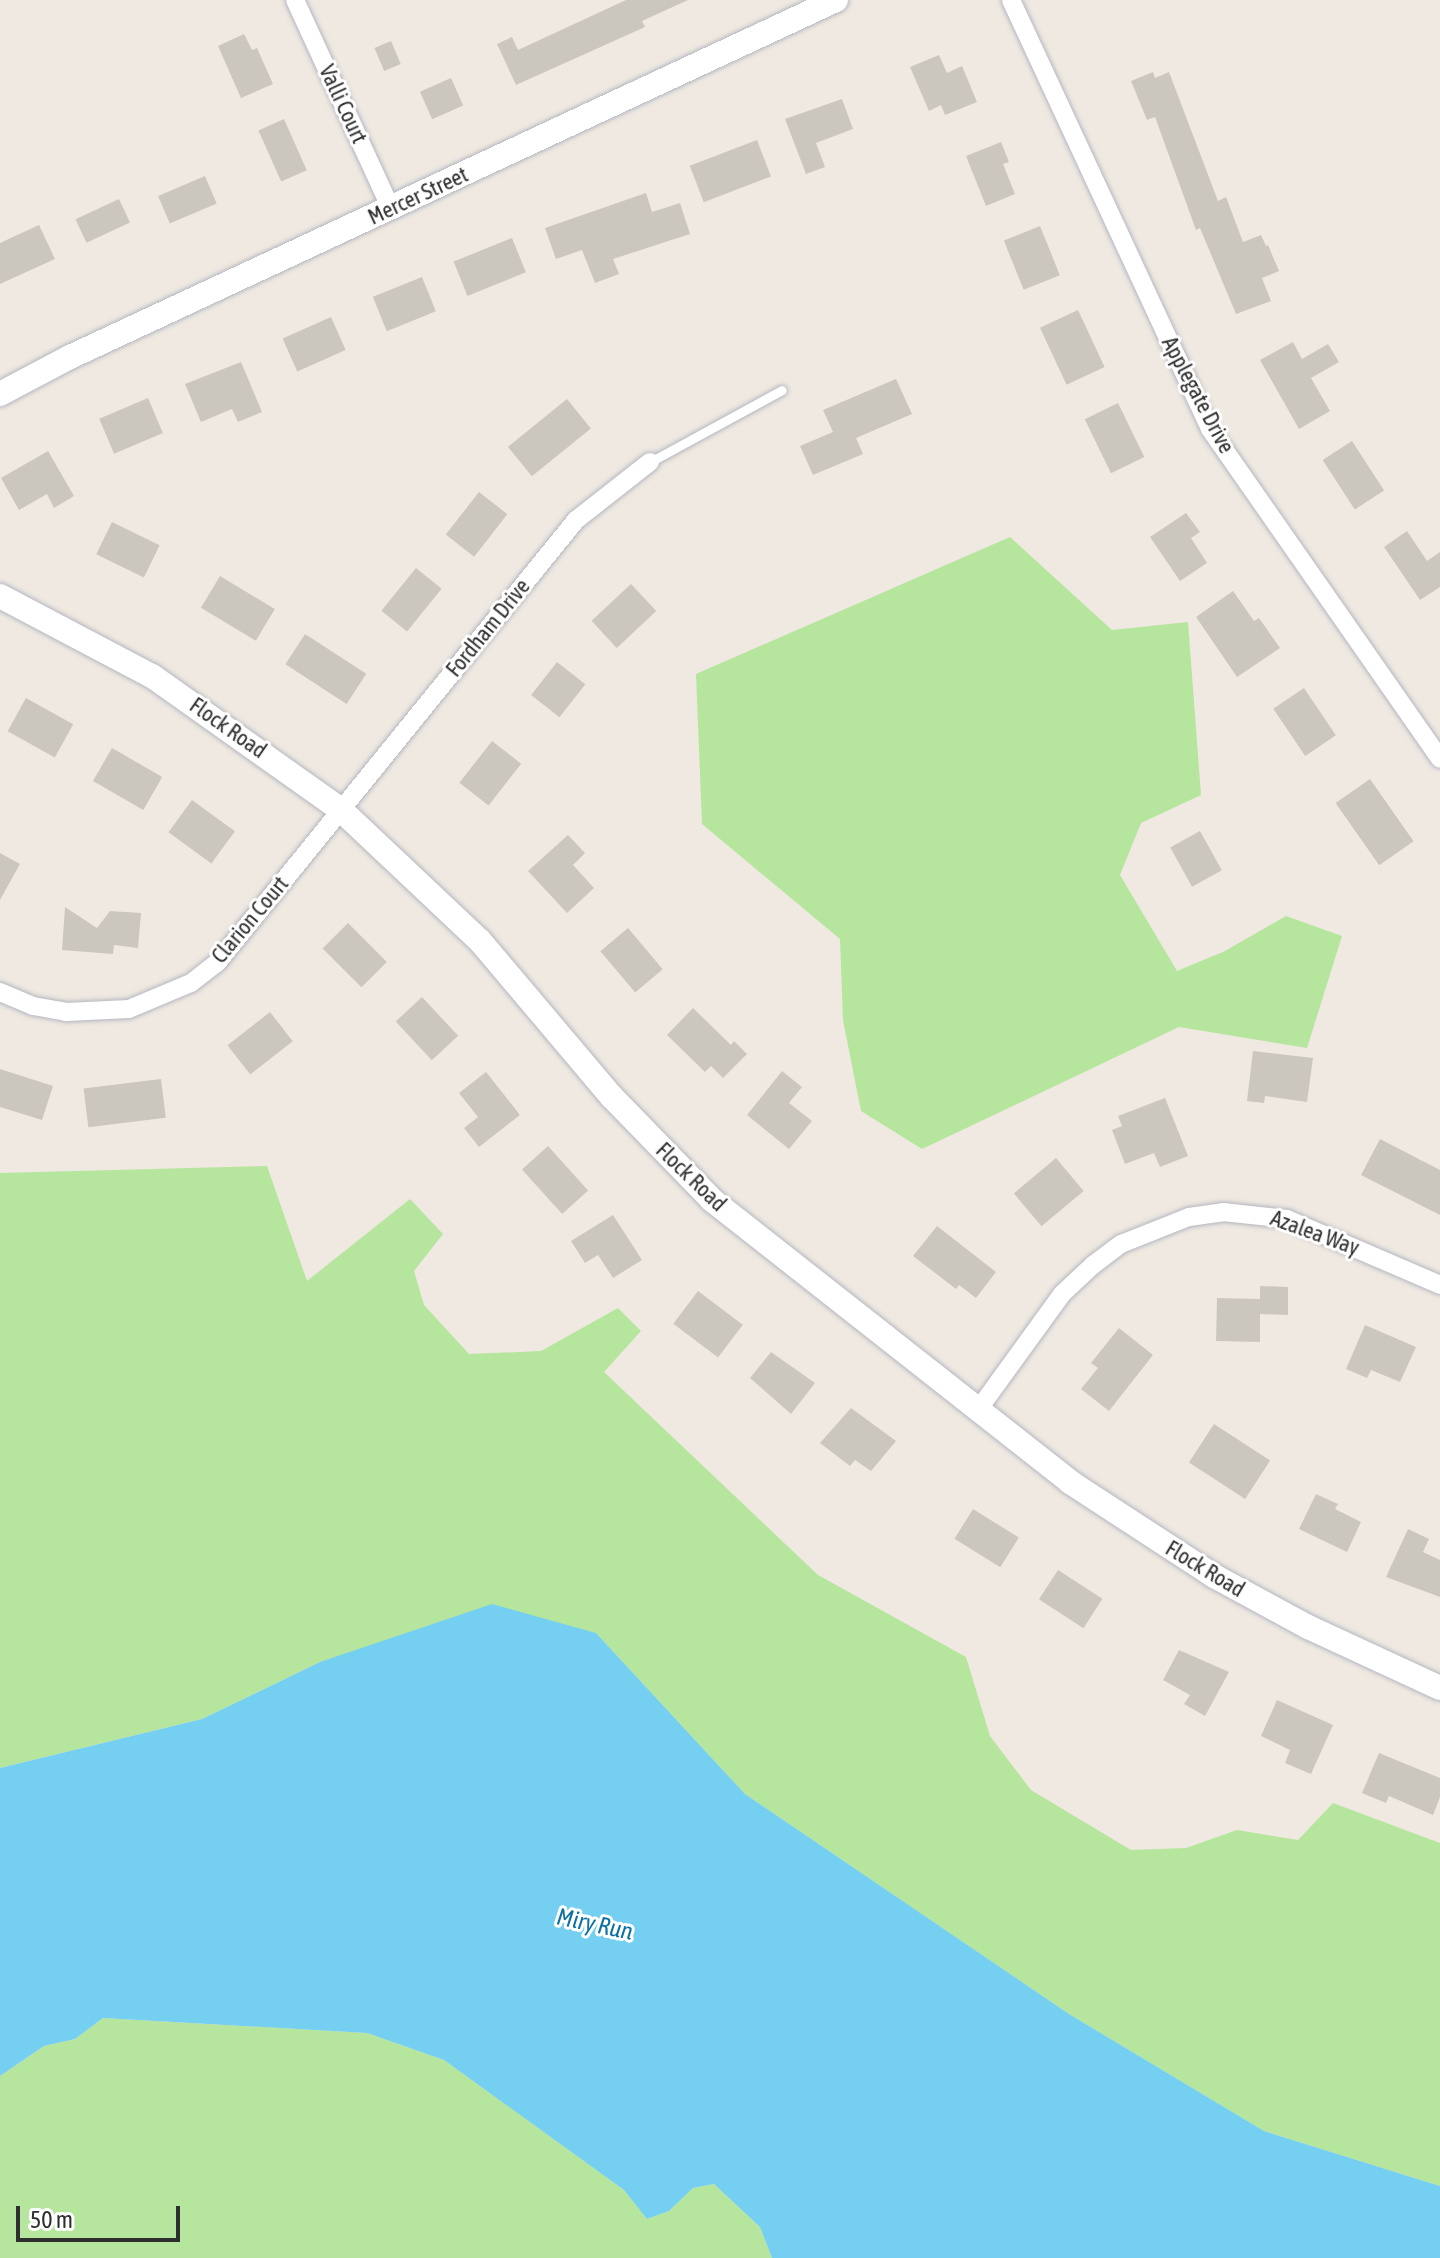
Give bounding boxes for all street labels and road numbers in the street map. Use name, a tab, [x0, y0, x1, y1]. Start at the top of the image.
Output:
street label: Valli Court	[313, 61, 373, 147]
street label: Mercer Street	[364, 161, 472, 231]
street label: Applegate Drive	[1156, 332, 1240, 458]
street label: Fordham Drive	[441, 574, 535, 682]
street label: Flock Road	[185, 692, 271, 764]
street label: Clarion Court	[206, 871, 294, 969]
street label: Flock Road	[650, 1137, 732, 1217]
street label: Azalea Way	[1267, 1205, 1363, 1261]
street label: Flock Road	[1161, 1535, 1249, 1603]

